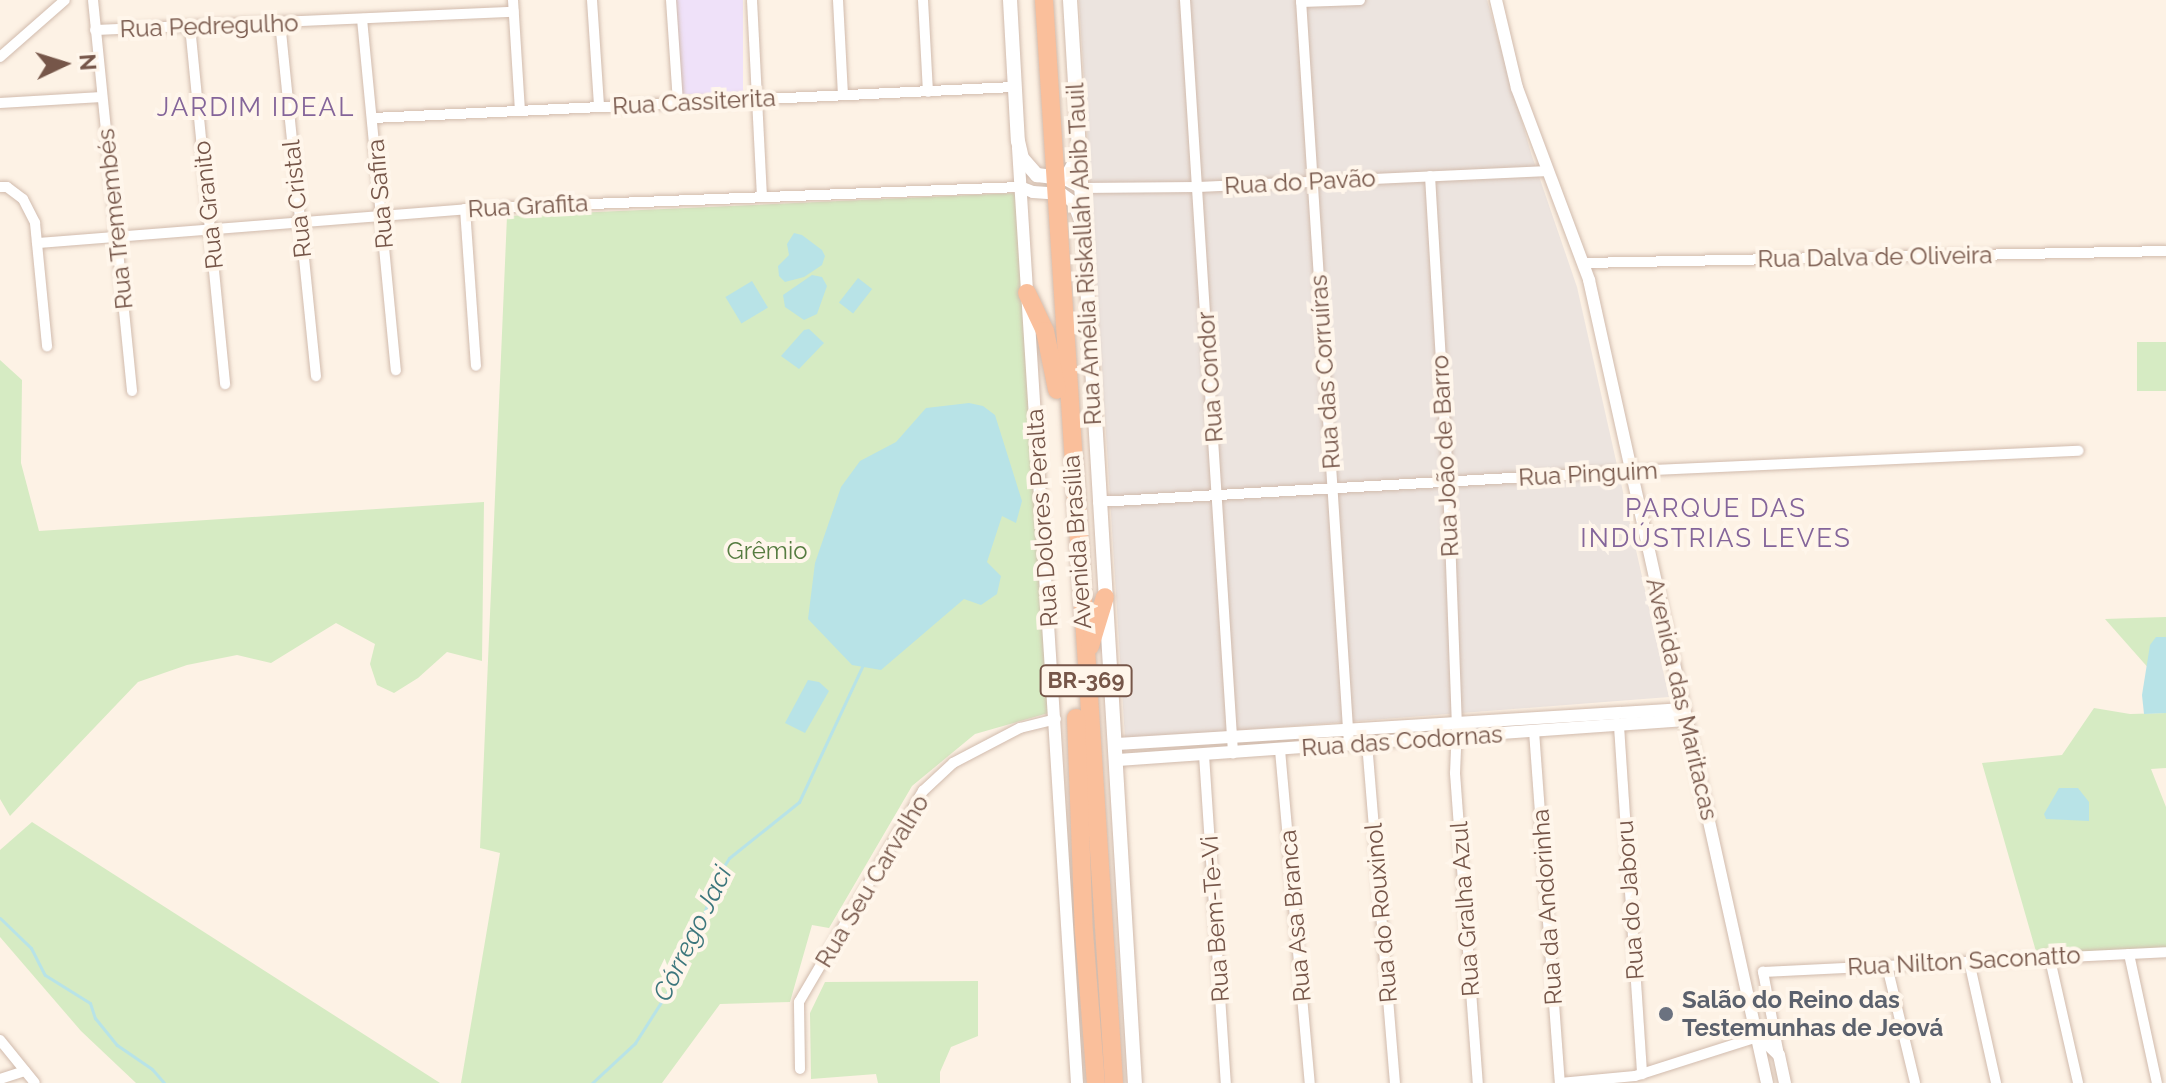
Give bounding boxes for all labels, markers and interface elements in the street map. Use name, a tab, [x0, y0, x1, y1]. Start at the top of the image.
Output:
street label: Rua Pedregulho	[119, 8, 299, 44]
north arrow	[24, 24, 104, 104]
text: N	[74, 53, 101, 72]
street label: Rua Amélia Riskallah Abib Tauil	[1061, 81, 1107, 427]
street label: Rua Cassiterita	[612, 83, 776, 121]
district label: JARDIM IDEAL	[157, 92, 355, 124]
street label: Rua Tremembés	[91, 127, 139, 311]
street label: Rua Safira	[361, 138, 399, 250]
street label: Rua Granito	[187, 139, 229, 271]
street label: Rua Cristal	[276, 139, 318, 259]
street label: Rua do Pavão	[1224, 164, 1376, 200]
street label: Rua Grafita	[467, 188, 589, 224]
street label: Rua Dalva de Oliveira	[1757, 241, 1993, 273]
street label: Rua das Corruíras	[1304, 274, 1346, 470]
street label: Rua Condor	[1191, 310, 1229, 444]
street label: Rua João de Barro	[1425, 354, 1465, 558]
street label: Rua Dolores Peralta	[1020, 408, 1064, 628]
street label: Avenida Brasília	[1057, 454, 1097, 630]
street label: Rua Pinguim	[1518, 456, 1658, 492]
district label: PARQUE DAS INDÚSTRIAS LEVES	[1580, 493, 1852, 554]
park label: Grêmio	[727, 537, 807, 565]
street label: Avenida das Maritacas	[1640, 575, 1724, 823]
road number: BR-369	[1038, 663, 1134, 699]
street label: Rua das Codornas	[1300, 720, 1504, 762]
street label: Rua Seu Carvalho	[809, 789, 935, 973]
street label: Rua da Andorinha	[1526, 808, 1568, 1006]
street label: Rua do Jaboru	[1610, 819, 1650, 981]
street label: Rua Gralha Azul	[1444, 820, 1486, 998]
street label: Rua do Rouxinol	[1359, 822, 1403, 1004]
street label: Rua Asa Branca	[1273, 828, 1317, 1004]
street label: Rua Bem-Te-Vi	[1195, 835, 1235, 1003]
water label: Córrego Jaci	[647, 861, 739, 1007]
street label: Rua Nilton Saconatto	[1847, 941, 2081, 981]
place label: Salão do Reino das Testemunhas de Jeová	[1682, 986, 1944, 1042]
marker: Salão do Reino das Testemunhas de Jeová	[1657, 1005, 1675, 1023]

